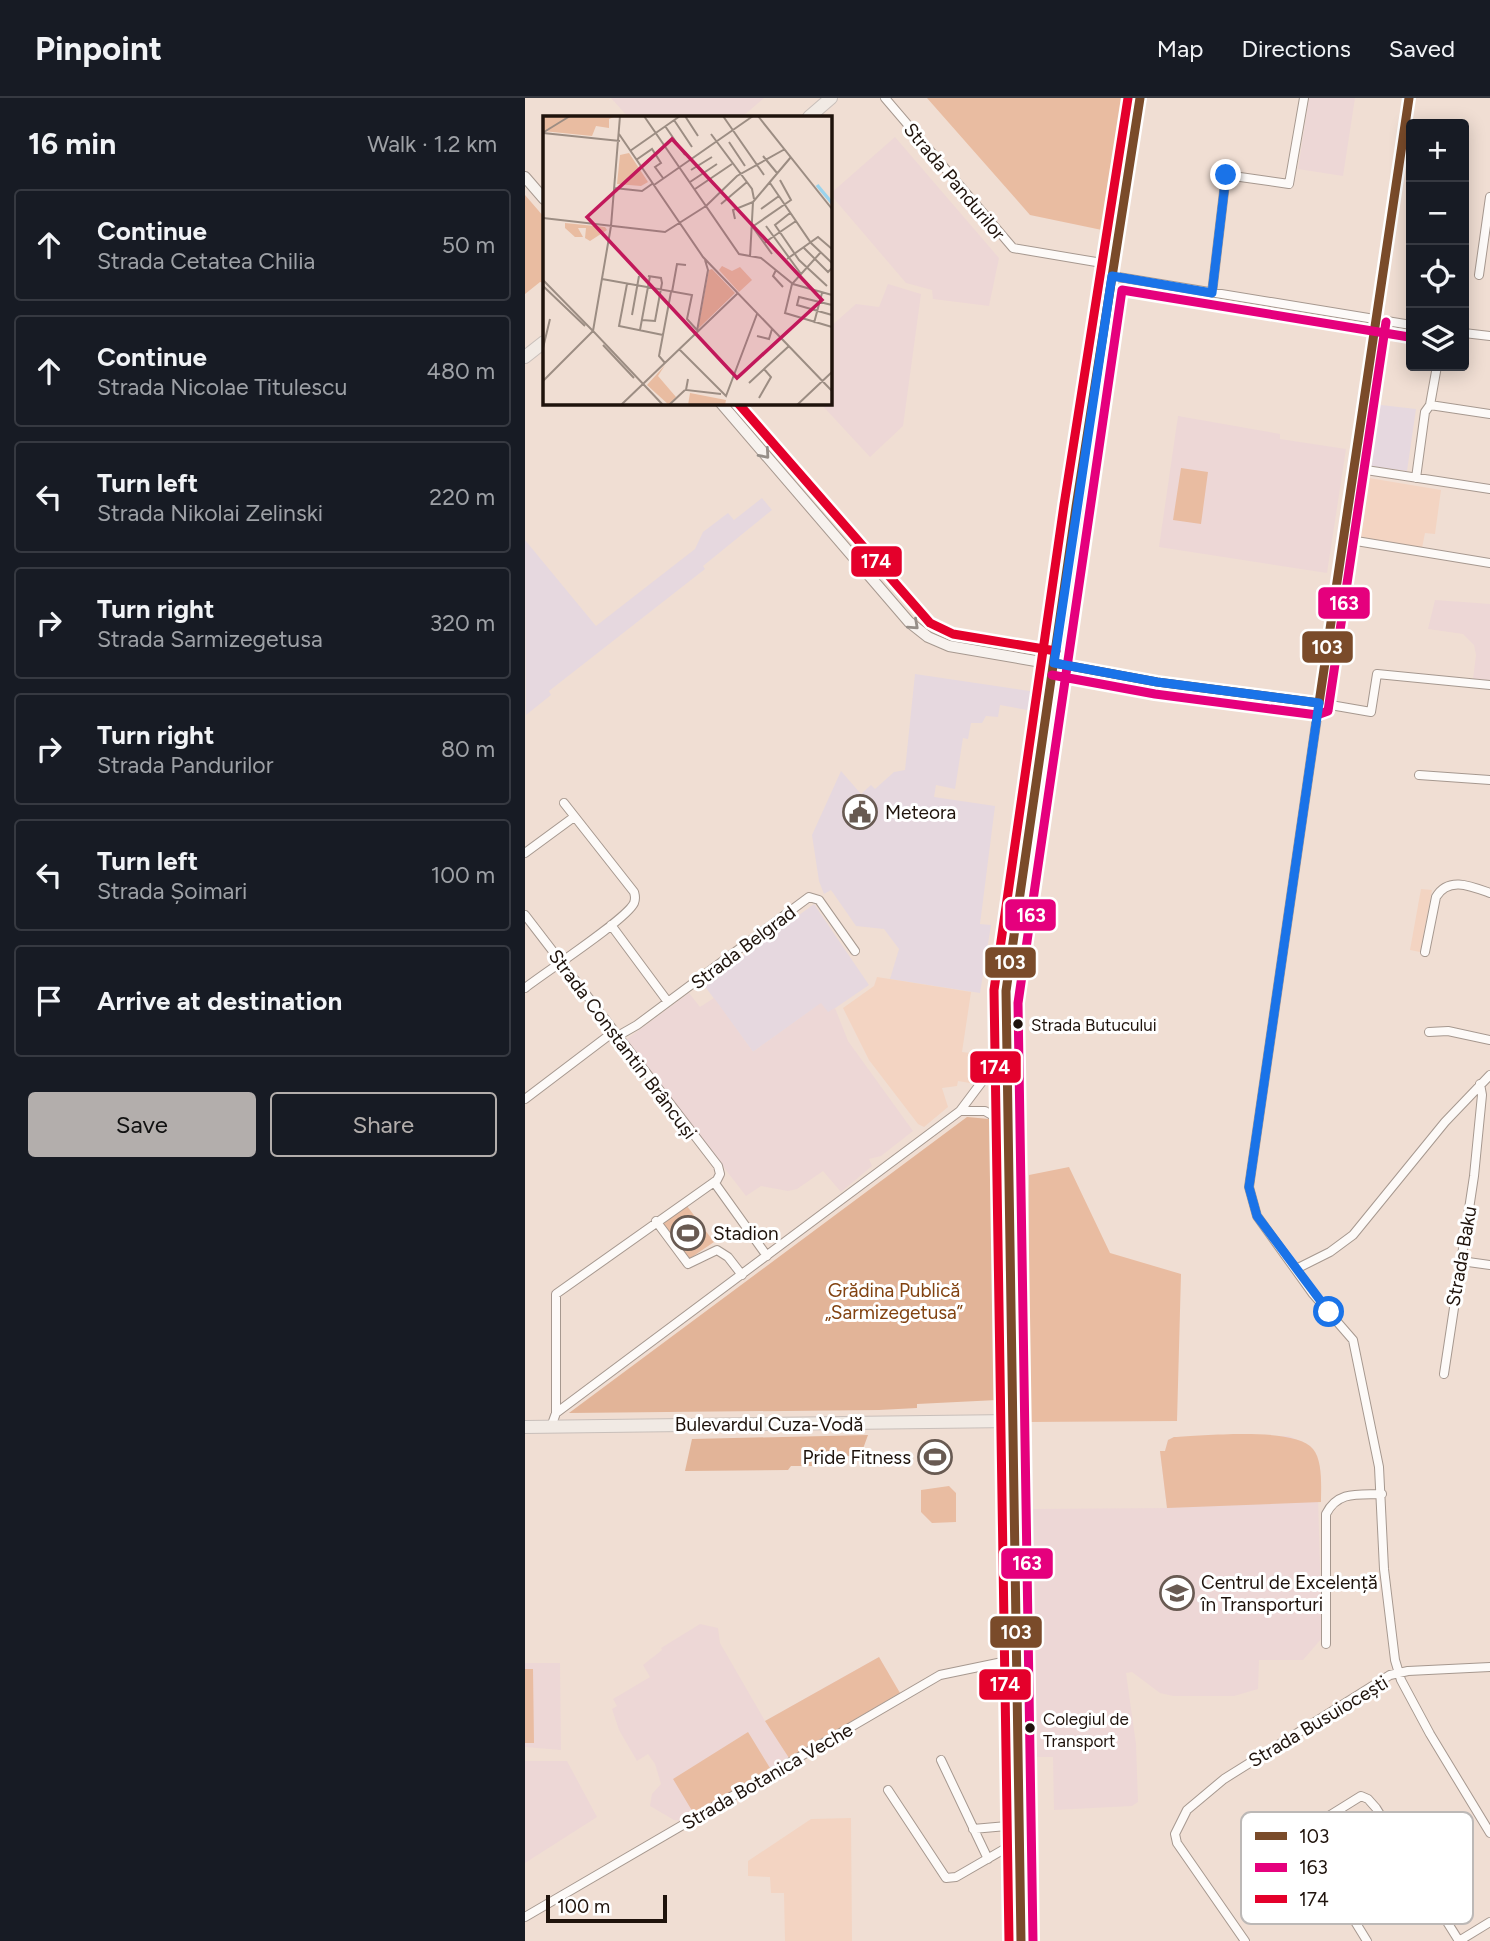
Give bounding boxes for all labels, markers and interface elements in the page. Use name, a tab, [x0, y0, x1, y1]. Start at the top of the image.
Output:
text: Pinpoint	[35, 29, 162, 68]
text: Map	[1157, 34, 1203, 63]
text: Directions	[1241, 34, 1351, 63]
text: Saved	[1389, 34, 1455, 63]
inset map	[543, 116, 831, 404]
street label: Strada Pandurilor	[899, 118, 1011, 245]
map controls	[1406, 119, 1469, 371]
button: +	[1406, 119, 1469, 182]
text: 16 min	[28, 125, 116, 162]
text: Walk · 1.2 km	[367, 130, 497, 158]
route end	[1210, 159, 1241, 190]
button: −	[1406, 182, 1469, 245]
text: Continue	[97, 215, 207, 247]
icon: ahead	[30, 226, 68, 264]
text: 50 m	[442, 231, 495, 259]
button: locate	[1406, 245, 1469, 308]
text: Strada Cetatea Chilia	[97, 247, 315, 275]
button: layers	[1406, 308, 1469, 371]
text: Continue	[97, 341, 207, 373]
icon: ahead	[30, 352, 68, 390]
text: 480 m	[427, 357, 495, 385]
text: Strada Nicolae Titulescu	[97, 373, 347, 401]
one-way arrow	[757, 446, 769, 459]
text: Turn left	[97, 467, 198, 499]
icon: left	[30, 478, 68, 516]
text: 220 m	[429, 483, 495, 511]
text: Strada Nikolai Zelinski	[97, 499, 323, 527]
line badge: 174	[850, 545, 903, 578]
text: 174	[861, 550, 891, 573]
line badge: 163	[1317, 586, 1371, 620]
text: 163	[1329, 592, 1359, 615]
text: Turn right	[97, 593, 214, 625]
icon: right	[30, 604, 68, 642]
text: 320 m	[430, 609, 495, 637]
one-way arrow	[906, 617, 919, 630]
text: Strada Sarmizegetusa	[97, 625, 323, 653]
line badge: 103	[1301, 630, 1354, 664]
text: 103	[1312, 636, 1342, 659]
text: Turn right	[97, 719, 214, 751]
icon: right	[30, 730, 68, 768]
text: 80 m	[441, 735, 495, 763]
text: Strada Pandurilor	[97, 751, 273, 779]
public building icon: Meteora	[841, 793, 879, 831]
place label: Meteora	[885, 801, 956, 824]
text: Turn left	[97, 845, 198, 877]
icon: left	[30, 856, 68, 894]
text: 100 m	[431, 861, 495, 889]
text: Strada Șoimari	[97, 877, 247, 905]
line badge: 163	[1004, 898, 1057, 932]
street label: Strada Belgrad	[686, 901, 800, 994]
text: 163	[1016, 904, 1046, 927]
street label: Strada Constantin Brâncuși	[544, 945, 701, 1144]
line badge: 103	[984, 946, 1037, 979]
text: 103	[995, 951, 1025, 974]
icon: arrive	[30, 982, 68, 1020]
text: Arrive at destination	[97, 985, 342, 1017]
place label: Strada Butucului	[1031, 1015, 1157, 1035]
marker: Strada Butucului	[1011, 1017, 1025, 1031]
line badge: 174	[969, 1050, 1022, 1084]
text: 174	[980, 1056, 1010, 1079]
button: Save	[28, 1092, 256, 1157]
button: Share	[270, 1092, 497, 1157]
street label: Strada Baku	[1441, 1204, 1482, 1308]
sports icon: Stadion	[669, 1214, 707, 1252]
place label: Stadion	[713, 1222, 779, 1245]
park label: Grădina Publică „Sarmizegetusa”	[825, 1279, 963, 1324]
route start	[1313, 1296, 1344, 1327]
street label: Bulevardul Cuza-Vodă	[675, 1413, 863, 1436]
sports icon: Pride Fitness	[916, 1438, 954, 1476]
place label: Pride Fitness	[802, 1446, 911, 1469]
line badge: 163	[1000, 1547, 1054, 1580]
text: 163	[1012, 1552, 1042, 1575]
place label: Centrul de Excelență în Transporturi	[1199, 1571, 1378, 1616]
school or university icon: Centrul de Excelență în Transporturi	[1158, 1574, 1196, 1612]
line badge: 103	[989, 1615, 1043, 1649]
text: 103	[1001, 1621, 1031, 1644]
line badge: 174	[978, 1668, 1032, 1701]
street label: Strada Busuiocești	[1244, 1671, 1392, 1772]
text: 174	[990, 1673, 1020, 1696]
place label: Colegiul de Transport	[1043, 1709, 1129, 1751]
street label: Strada Botanica Veche	[678, 1718, 857, 1835]
marker: Colegiul de Transport	[1023, 1721, 1037, 1735]
legend	[1241, 1812, 1473, 1924]
text: 103	[1299, 1825, 1329, 1848]
text: 163	[1299, 1856, 1328, 1879]
text: 174	[1299, 1888, 1329, 1911]
scale bar	[546, 1892, 667, 1924]
text: 100 m	[557, 1895, 610, 1918]

